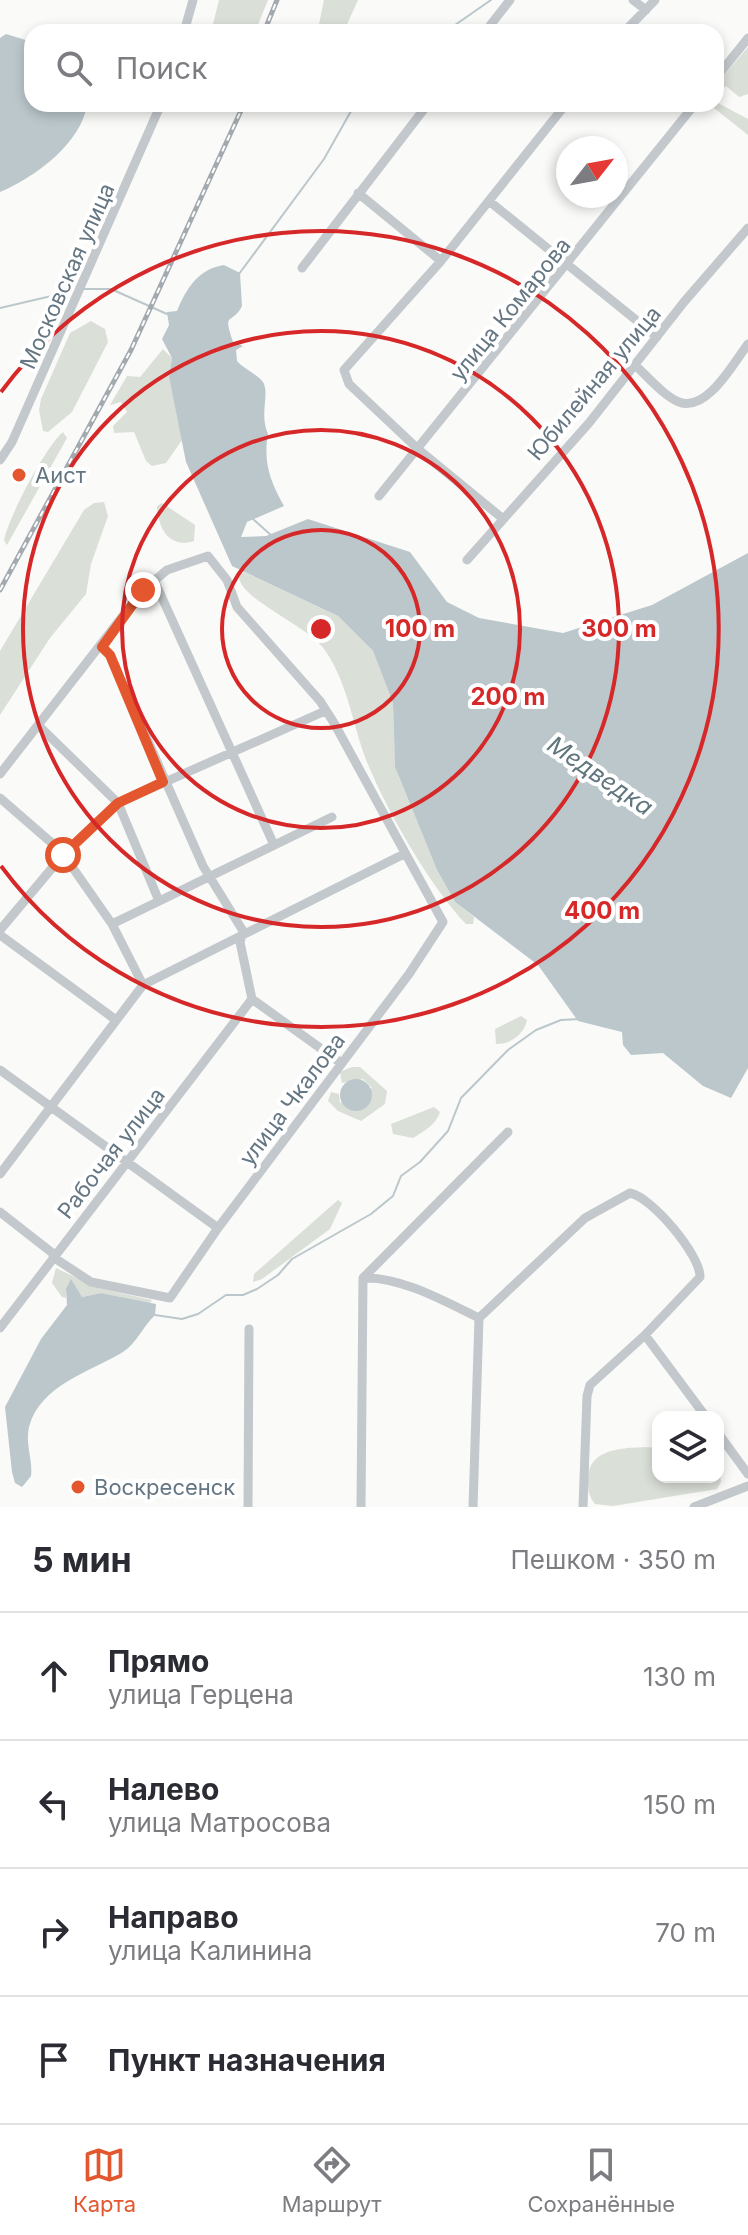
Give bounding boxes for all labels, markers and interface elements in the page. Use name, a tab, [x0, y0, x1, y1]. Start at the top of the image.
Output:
search box	[24, 24, 724, 112]
icon: search	[52, 46, 96, 90]
text: Поиск	[116, 50, 207, 86]
north arrow	[556, 136, 628, 208]
street label: Московская улица	[14, 179, 120, 373]
street label: улица Комарова	[444, 232, 576, 386]
street label: Юбилейная улица	[522, 301, 666, 465]
place label: Аист	[35, 462, 87, 488]
marker: Аист	[10, 466, 28, 484]
route end	[125, 572, 161, 608]
text: 100 m	[385, 614, 455, 643]
text: 300 m	[581, 614, 657, 643]
centre of rings	[307, 615, 335, 643]
text: 200 m	[470, 682, 546, 711]
water label: Медведка	[542, 730, 658, 821]
route start	[45, 837, 81, 873]
text: 400 m	[564, 896, 640, 925]
street label: улица Чкалова	[234, 1028, 350, 1170]
street label: Рабочая улица	[52, 1082, 170, 1224]
map controls	[652, 1411, 724, 1483]
button: layers	[652, 1411, 724, 1483]
place label: Воскресенск	[94, 1474, 235, 1500]
marker: Воскресенск	[69, 1478, 87, 1496]
text: 5 мин	[32, 1539, 132, 1580]
text: Пешком · 350 m	[511, 1544, 716, 1575]
text: Прямо	[108, 1643, 209, 1679]
icon: ahead	[32, 1654, 76, 1698]
text: 130 m	[643, 1661, 716, 1692]
text: улица Герцена	[108, 1679, 294, 1710]
text: Налево	[108, 1771, 220, 1807]
icon: left	[32, 1782, 76, 1826]
text: 150 m	[643, 1789, 716, 1820]
text: улица Матросова	[108, 1807, 331, 1838]
text: Направо	[108, 1899, 239, 1935]
icon: right	[32, 1910, 76, 1954]
text: 70 m	[655, 1917, 716, 1948]
text: улица Калинина	[108, 1935, 312, 1966]
icon: arrive	[32, 2038, 76, 2082]
text: Пункт назначения	[108, 2042, 386, 2078]
tab: Карта	[73, 2143, 136, 2217]
tab: Маршрут	[282, 2143, 382, 2217]
tab: Сохранённые	[527, 2143, 675, 2217]

